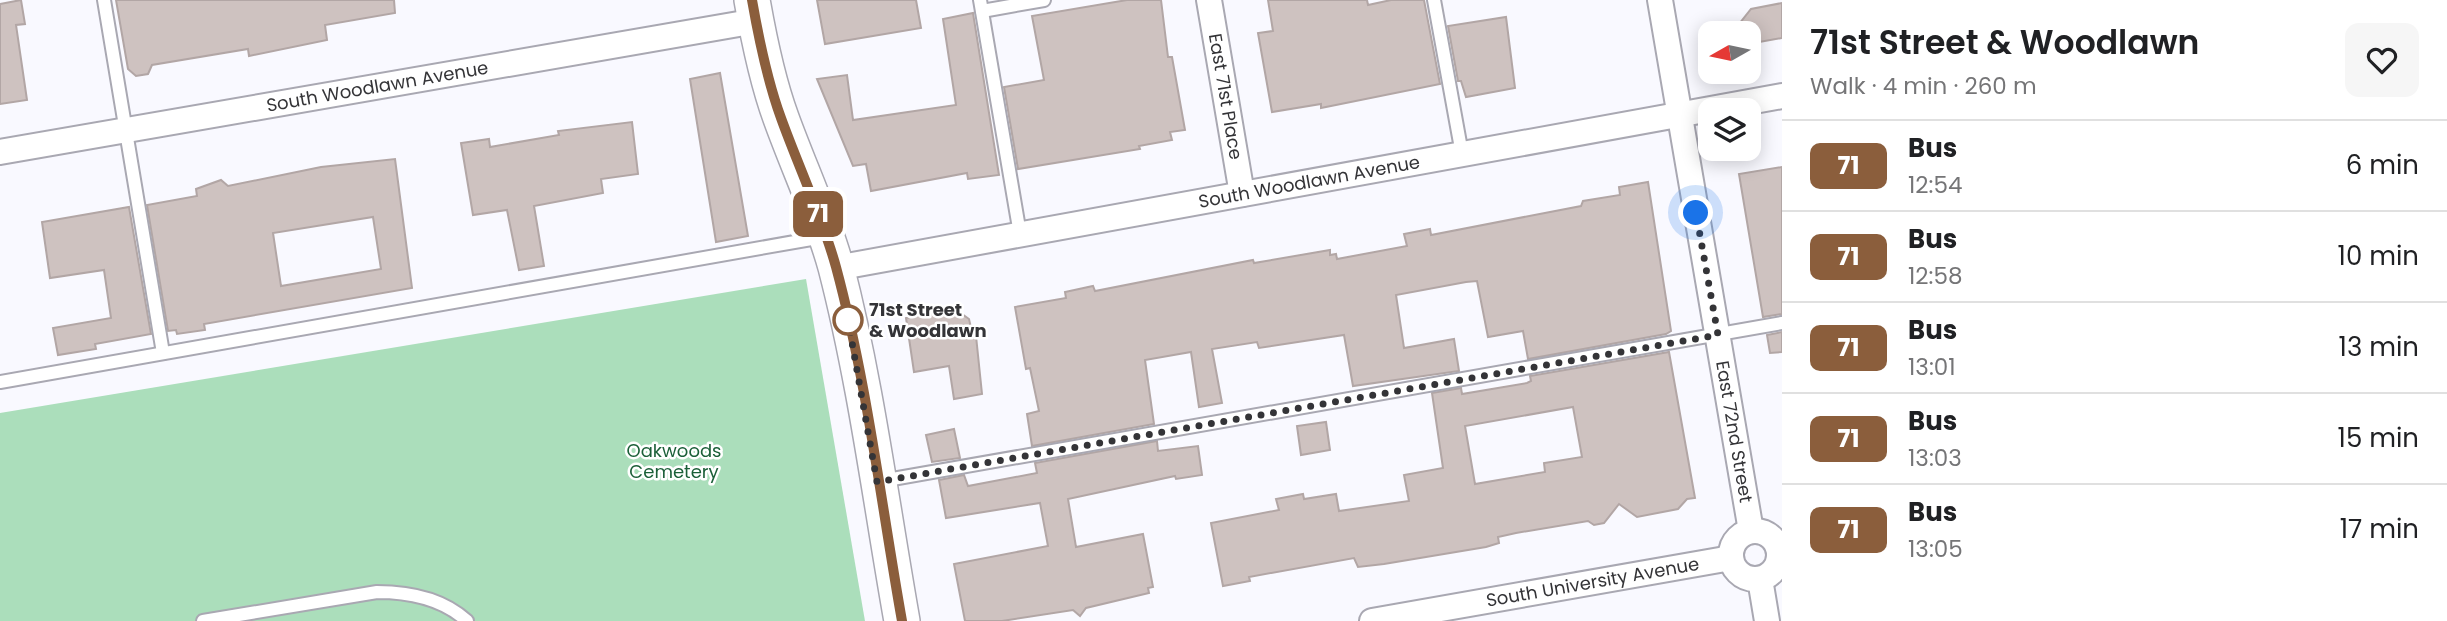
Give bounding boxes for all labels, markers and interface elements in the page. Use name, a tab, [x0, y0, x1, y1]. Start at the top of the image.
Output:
text: 71st Street & Woodlawn	[1810, 19, 2199, 66]
north arrow	[1698, 21, 1760, 84]
map controls	[1698, 21, 1761, 161]
button: heart	[2345, 23, 2419, 97]
street label: East 71st Place	[1203, 31, 1249, 162]
street label: South Woodlawn Avenue	[264, 55, 490, 118]
text: Walk · 4 min · 260 m	[1810, 70, 2037, 102]
button: layers	[1698, 98, 1761, 161]
text: Bus	[1908, 130, 1957, 166]
text: 6 min	[2346, 147, 2419, 183]
street label: South Woodlawn Avenue	[1196, 149, 1422, 214]
text: 71	[1838, 149, 1859, 182]
text: 12:54	[1908, 169, 1962, 201]
line badge: 71	[786, 191, 850, 237]
your location	[1678, 195, 1713, 230]
text: 71	[807, 197, 829, 230]
text: Bus	[1908, 221, 1957, 257]
text: 10 min	[2338, 238, 2419, 274]
text: 71	[1838, 240, 1859, 273]
text: 12:58	[1908, 260, 1962, 292]
place label: 71st Street & Woodlawn	[869, 297, 987, 343]
marker: 71st Street & Woodlawn	[833, 305, 863, 335]
text: Bus	[1908, 312, 1957, 348]
text: 13 min	[2339, 329, 2419, 365]
text: 71	[1838, 331, 1859, 364]
text: 13:01	[1908, 351, 1956, 383]
street label: East 72nd Street	[1710, 359, 1759, 505]
text: Bus	[1908, 403, 1957, 439]
text: 15 min	[2338, 420, 2419, 456]
text: 71	[1838, 422, 1859, 455]
park label: Oakwoods Cemetery	[627, 438, 721, 484]
text: 13:03	[1908, 442, 1962, 474]
text: Bus	[1908, 494, 1957, 530]
text: 17 min	[2340, 511, 2419, 547]
text: 71	[1838, 513, 1859, 546]
text: 13:05	[1908, 533, 1963, 565]
street label: South University Avenue	[1484, 551, 1701, 613]

